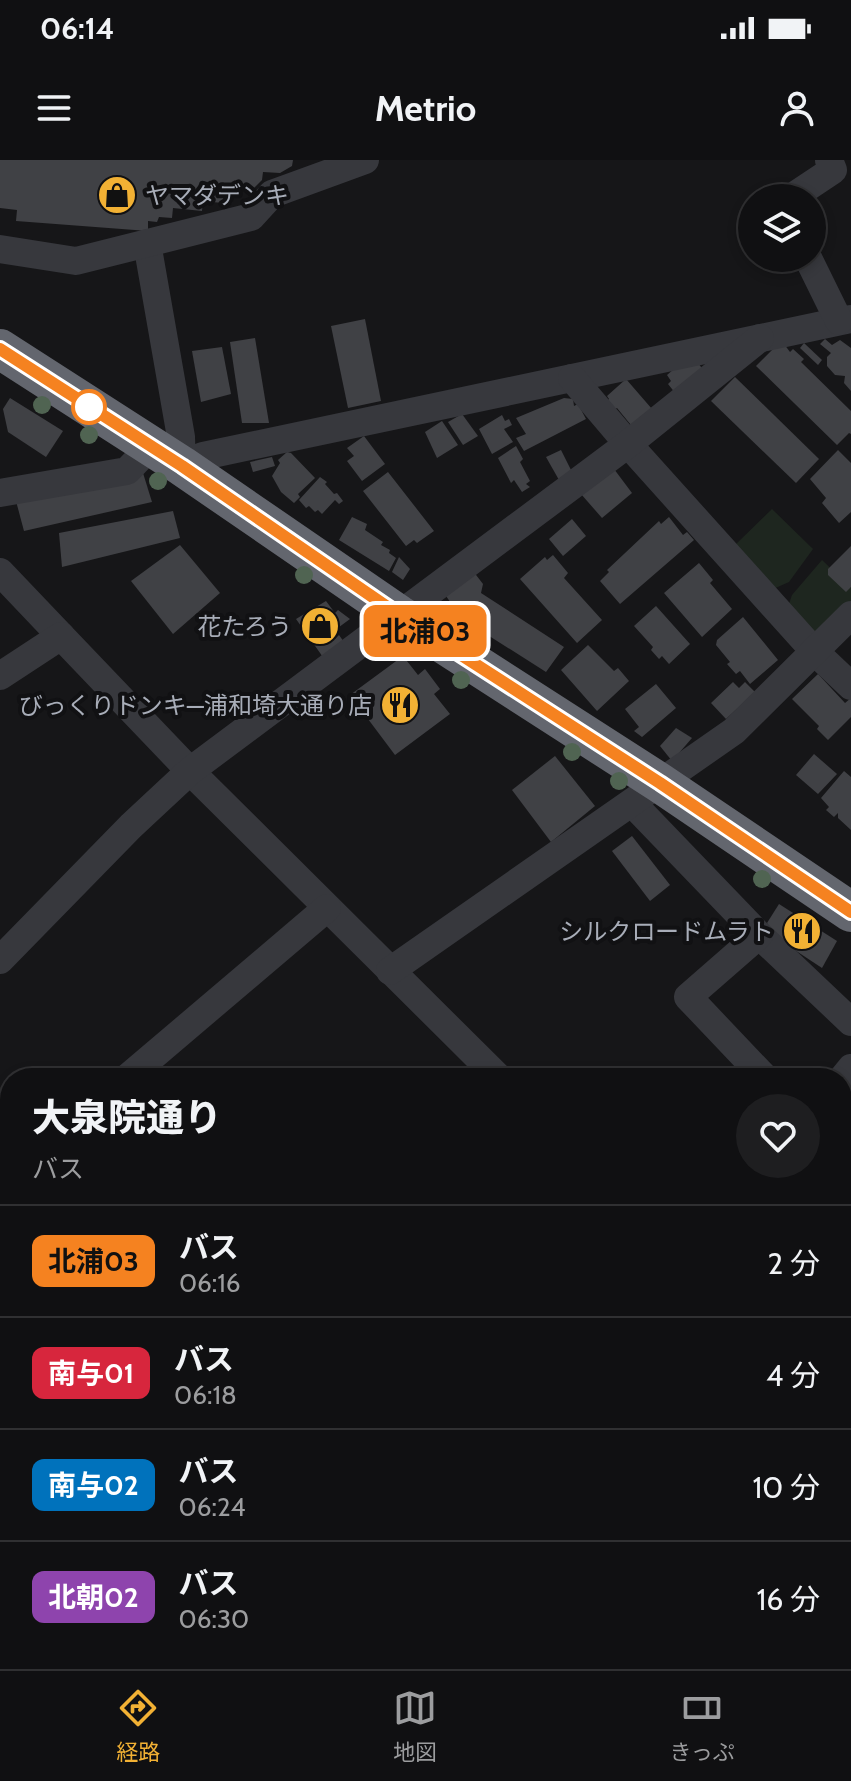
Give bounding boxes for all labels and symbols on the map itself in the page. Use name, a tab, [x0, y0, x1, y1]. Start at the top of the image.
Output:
shop icon: ヤマダデンキ	[96, 174, 138, 216]
place label: ヤマダデンキ	[145, 181, 289, 210]
unlabelled marker	[72, 390, 106, 424]
shop icon: 花たろう	[299, 605, 341, 647]
line badge: 北浦03	[369, 605, 481, 657]
place label: 花たろう	[197, 612, 292, 641]
restaurant icon: びっくりドンキ―浦和埼大通り店	[379, 684, 421, 726]
place label: びっくりドンキ―浦和埼大通り店	[19, 691, 372, 720]
restaurant icon: シルクロードムラト	[781, 910, 823, 952]
place label: シルクロードムラト	[559, 917, 774, 946]

